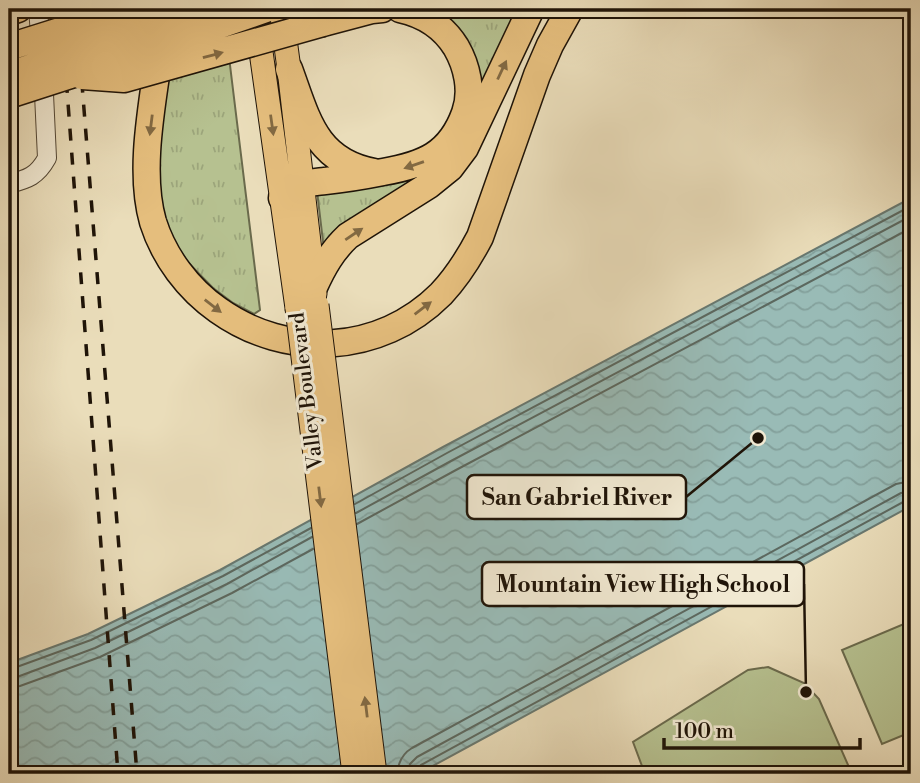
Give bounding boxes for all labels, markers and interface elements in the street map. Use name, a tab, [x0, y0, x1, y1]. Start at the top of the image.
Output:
one-way arrow	[202, 49, 224, 60]
one-way arrow	[496, 60, 508, 80]
one-way arrow	[145, 114, 156, 136]
one-way arrow	[266, 114, 277, 136]
one-way arrow	[403, 160, 424, 171]
one-way arrow	[344, 227, 364, 240]
one-way arrow	[204, 298, 222, 312]
one-way arrow	[414, 302, 432, 316]
street label: Valley Boulevard	[284, 311, 330, 472]
callout: San Gabriel River	[467, 475, 686, 519]
text: San Gabriel River	[482, 484, 672, 512]
one-way arrow	[315, 486, 326, 508]
callout: Mountain View High School	[482, 562, 804, 606]
text: Mountain View High School	[496, 571, 791, 599]
one-way arrow	[361, 695, 372, 717]
scale bar	[664, 706, 860, 750]
text: 100 m	[675, 719, 734, 745]

